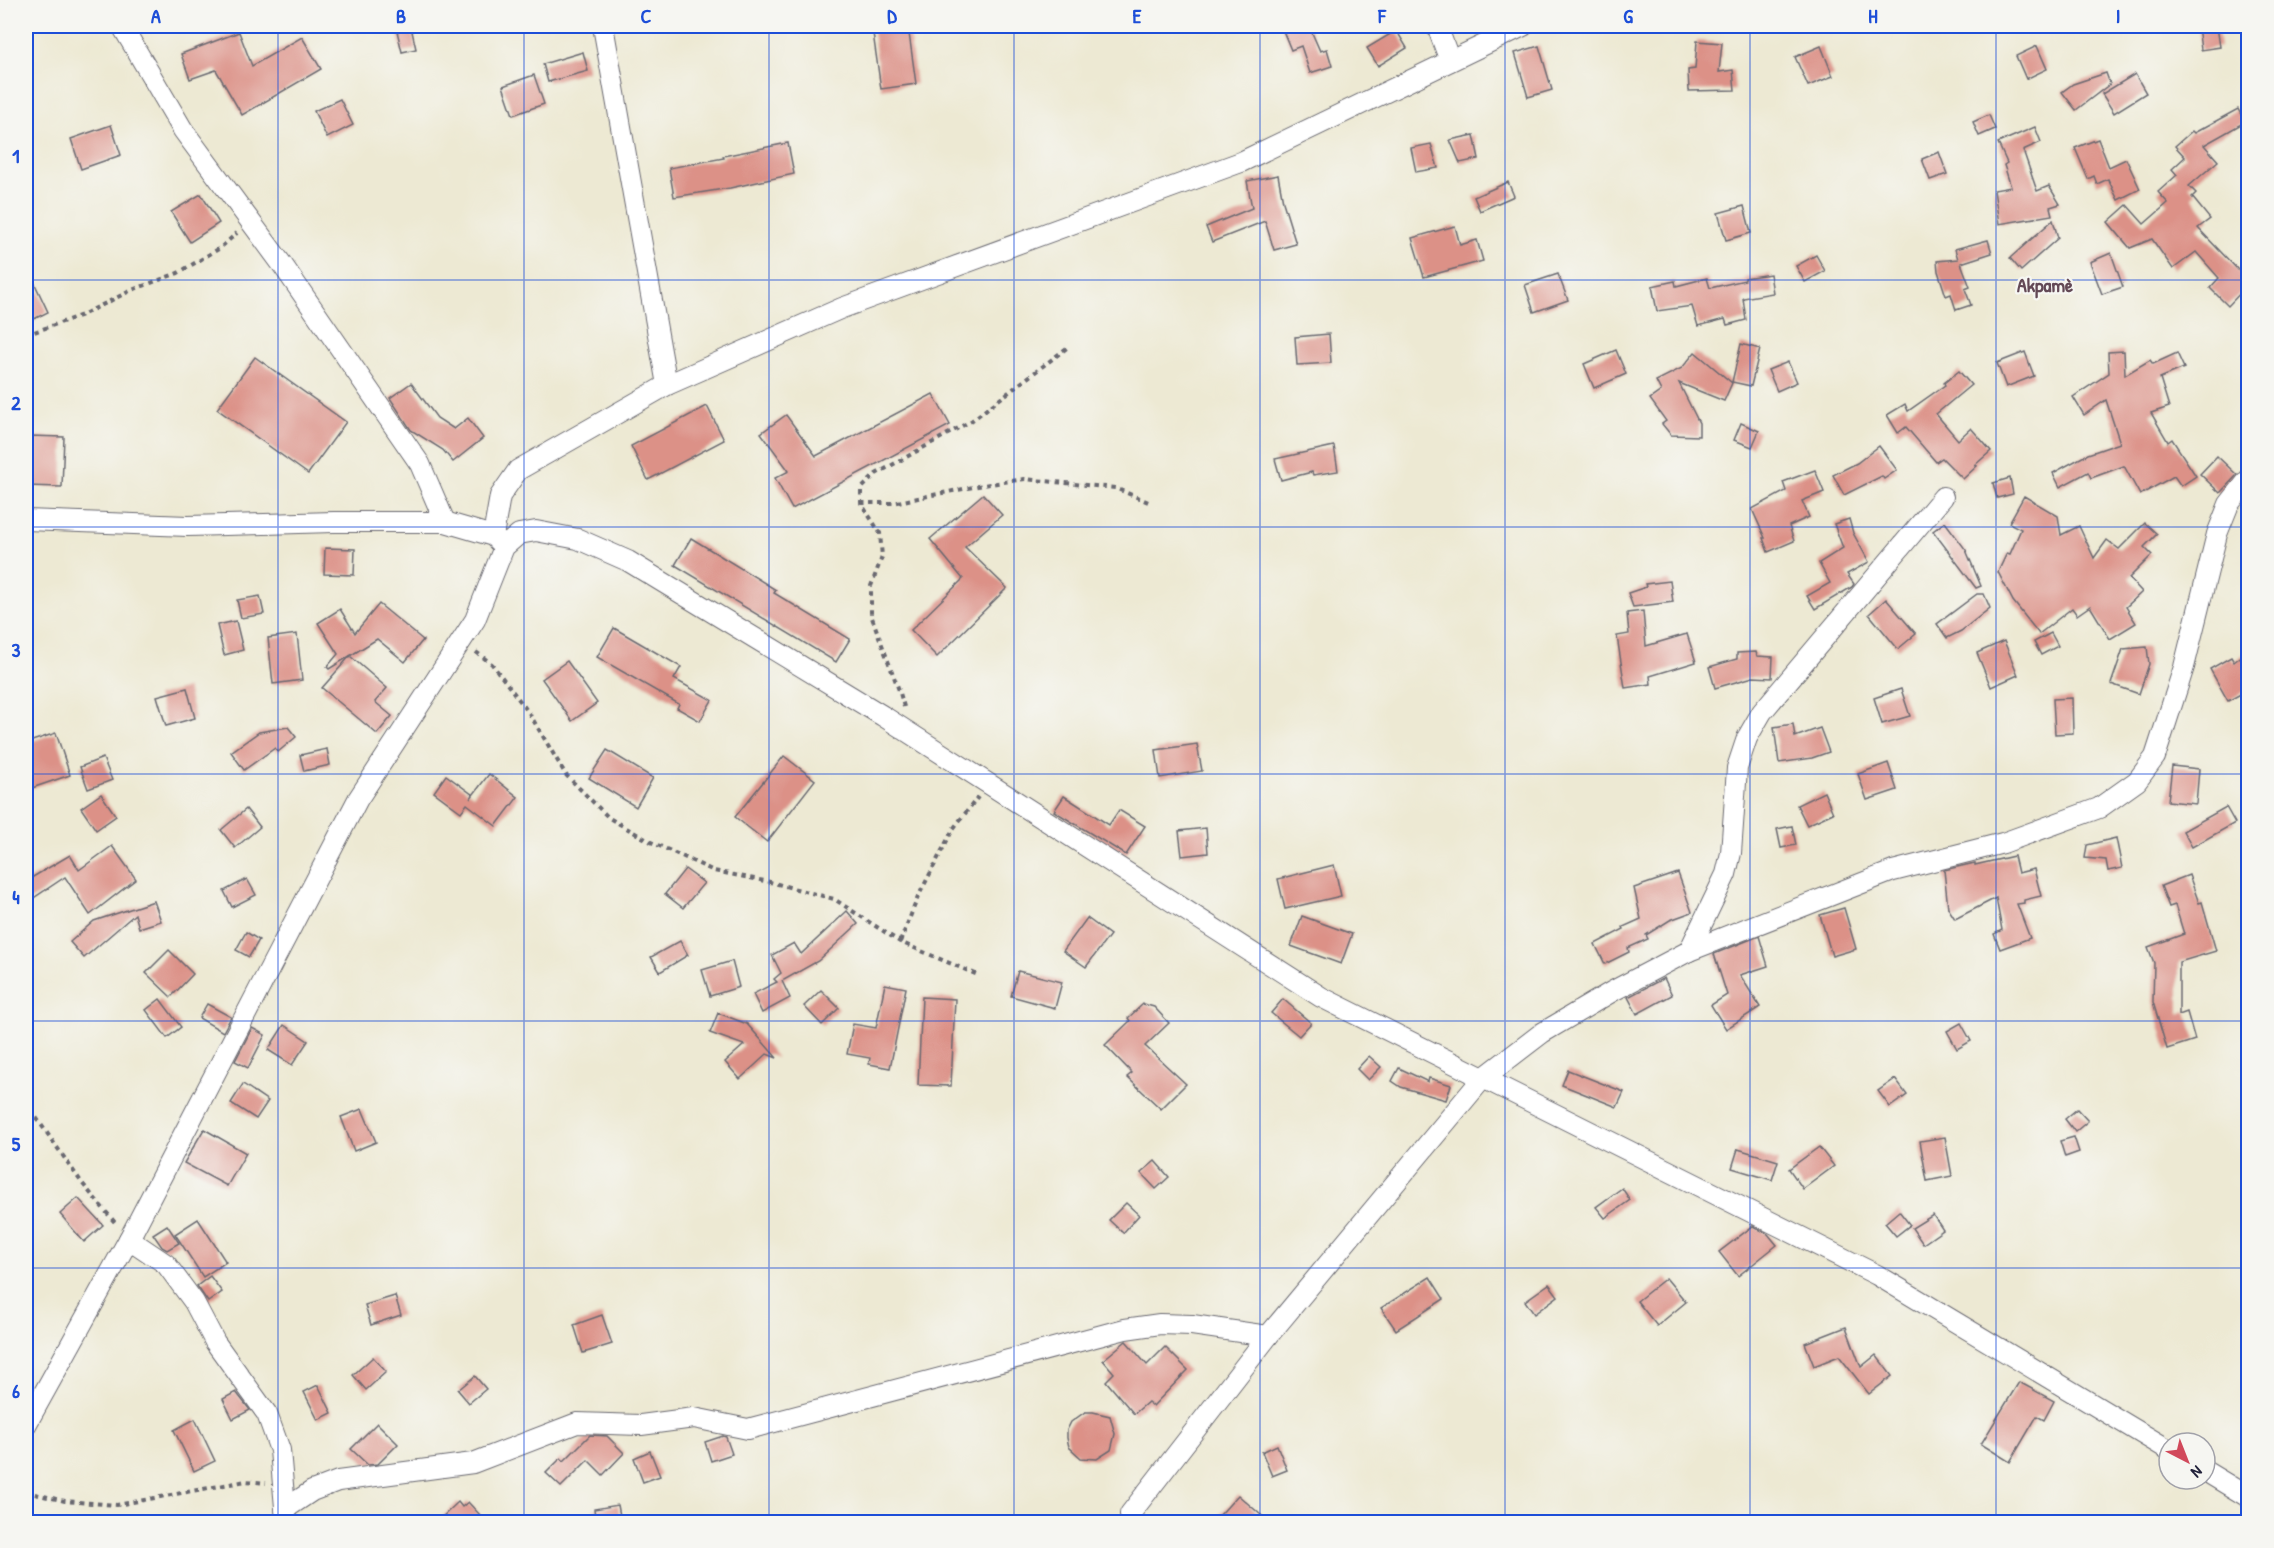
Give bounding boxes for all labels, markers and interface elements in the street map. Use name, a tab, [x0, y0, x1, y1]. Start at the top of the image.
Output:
text: A	[151, 2, 161, 29]
text: B	[396, 2, 406, 29]
text: C	[641, 2, 652, 29]
text: D	[887, 2, 897, 29]
text: E	[1133, 2, 1142, 29]
text: F	[1377, 2, 1387, 29]
text: G	[1623, 2, 1633, 29]
text: H	[1868, 2, 1878, 29]
text: I	[2116, 2, 2120, 29]
text: 1	[12, 142, 20, 169]
district label: Akpamè	[2017, 271, 2073, 299]
text: 2	[11, 389, 21, 416]
text: 3	[12, 636, 21, 663]
text: 4	[12, 883, 20, 910]
text: 5	[12, 1130, 21, 1157]
text: 6	[12, 1377, 20, 1404]
north arrow	[2157, 1431, 2217, 1491]
text: N	[2186, 1461, 2208, 1483]

